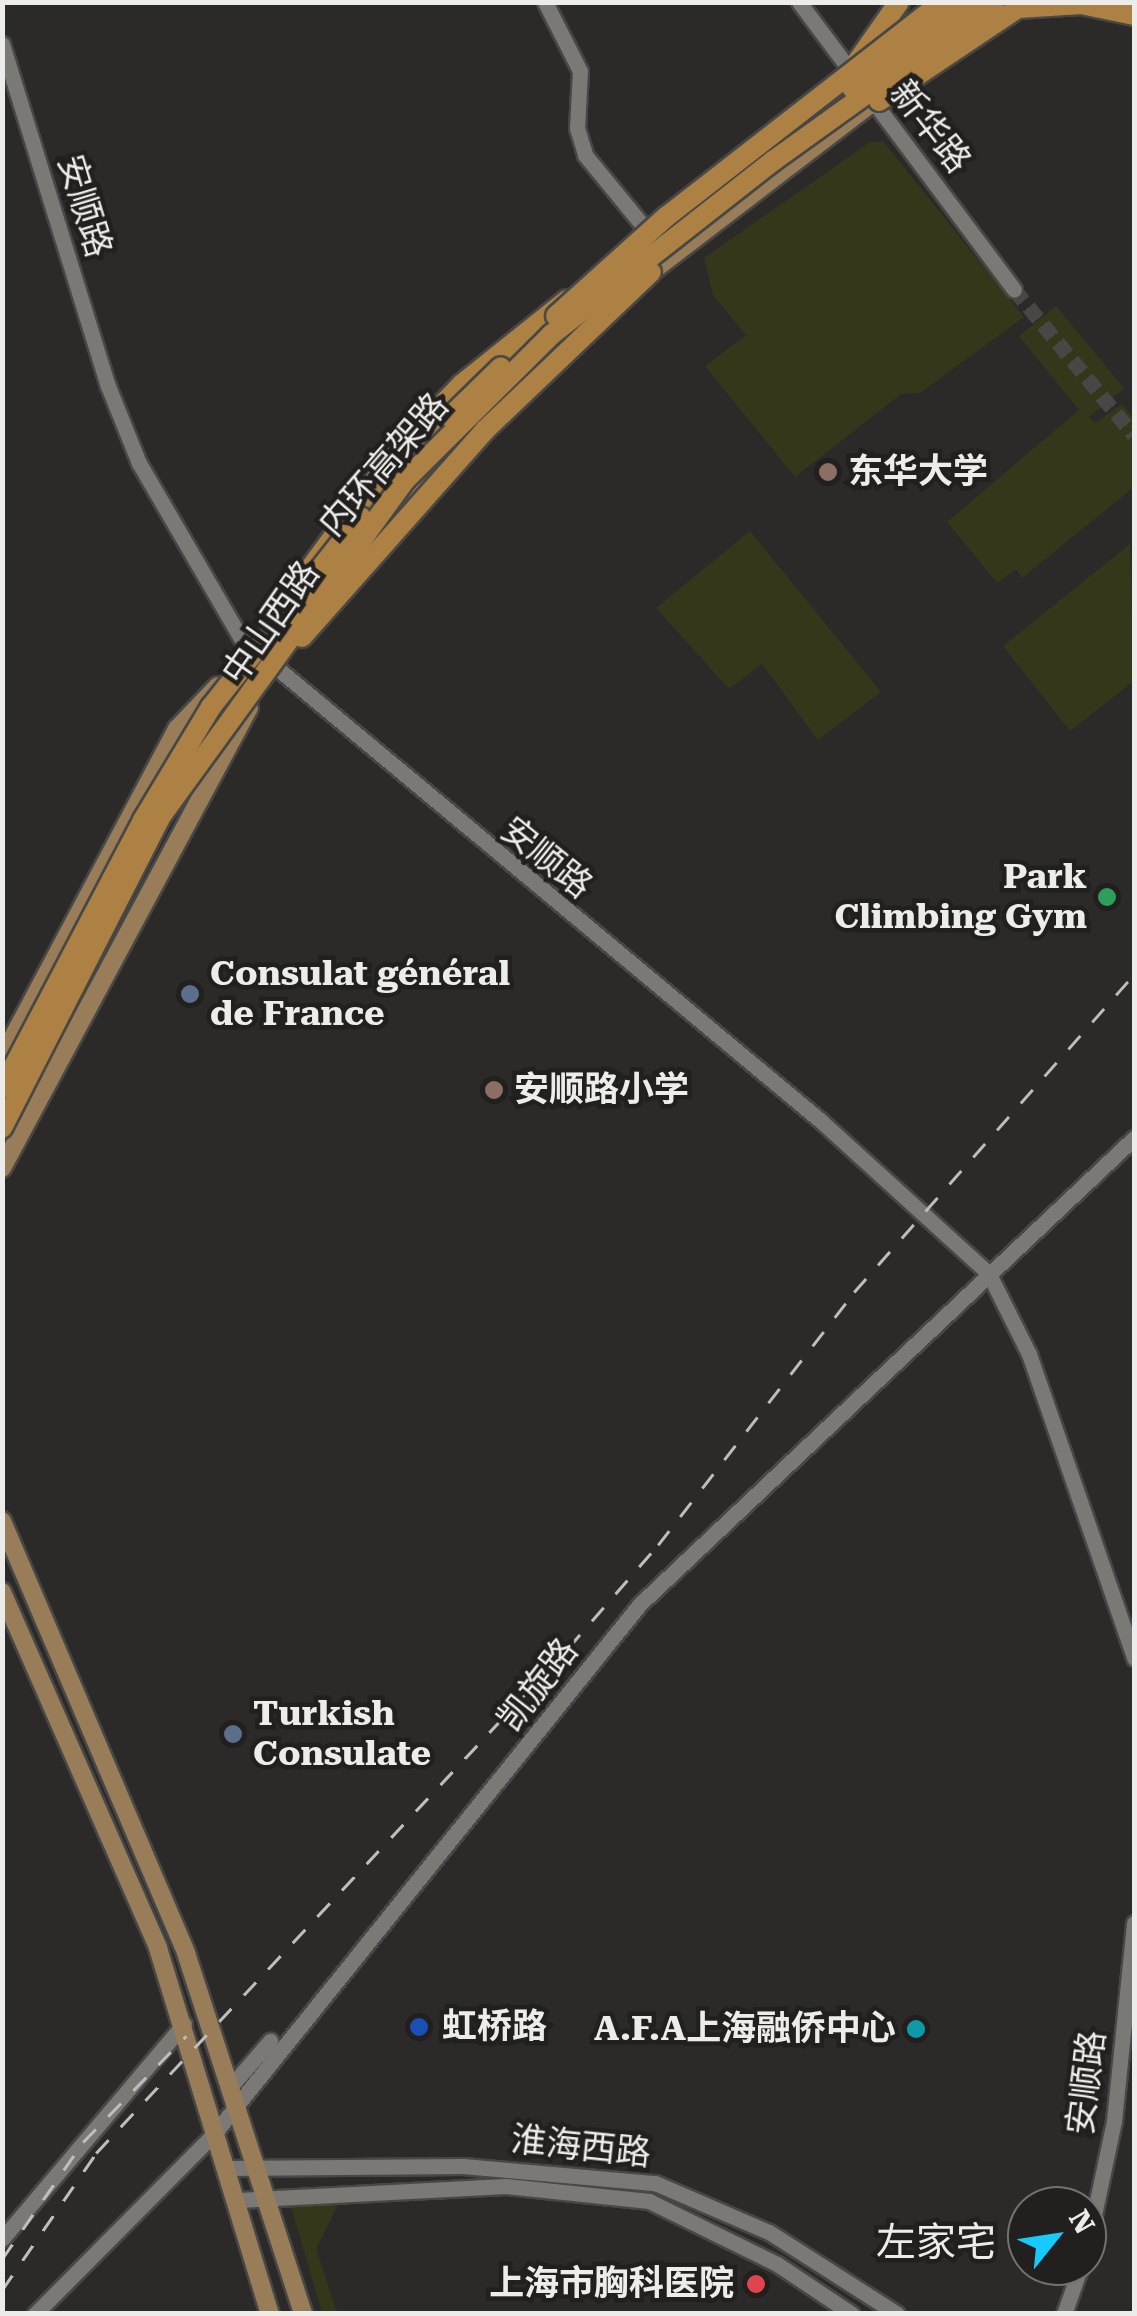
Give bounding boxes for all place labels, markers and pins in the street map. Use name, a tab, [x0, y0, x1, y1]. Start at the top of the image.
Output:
place label: 东华大学	[848, 451, 988, 493]
marker: 东华大学	[817, 461, 839, 483]
place label: Park Climbing Gym	[834, 856, 1087, 938]
marker: Park Climbing Gym	[1096, 886, 1118, 908]
place label: Consulat général de France	[210, 953, 510, 1035]
marker: Consulat général de France	[179, 983, 201, 1005]
place label: 安顺路小学	[514, 1069, 689, 1111]
marker: 安顺路小学	[483, 1079, 505, 1101]
place label: Turkish Consulate	[253, 1693, 431, 1775]
marker: Turkish Consulate	[222, 1723, 244, 1745]
place label: 虹桥路	[442, 2006, 547, 2048]
place label: A.F.A上海融侨中心	[594, 2008, 896, 2050]
marker: 虹桥路	[406, 2014, 432, 2040]
marker: A.F.A上海融侨中心	[905, 2018, 927, 2040]
place label: 上海市胸科医院	[489, 2263, 734, 2305]
marker: 上海市胸科医院	[743, 2271, 769, 2297]

